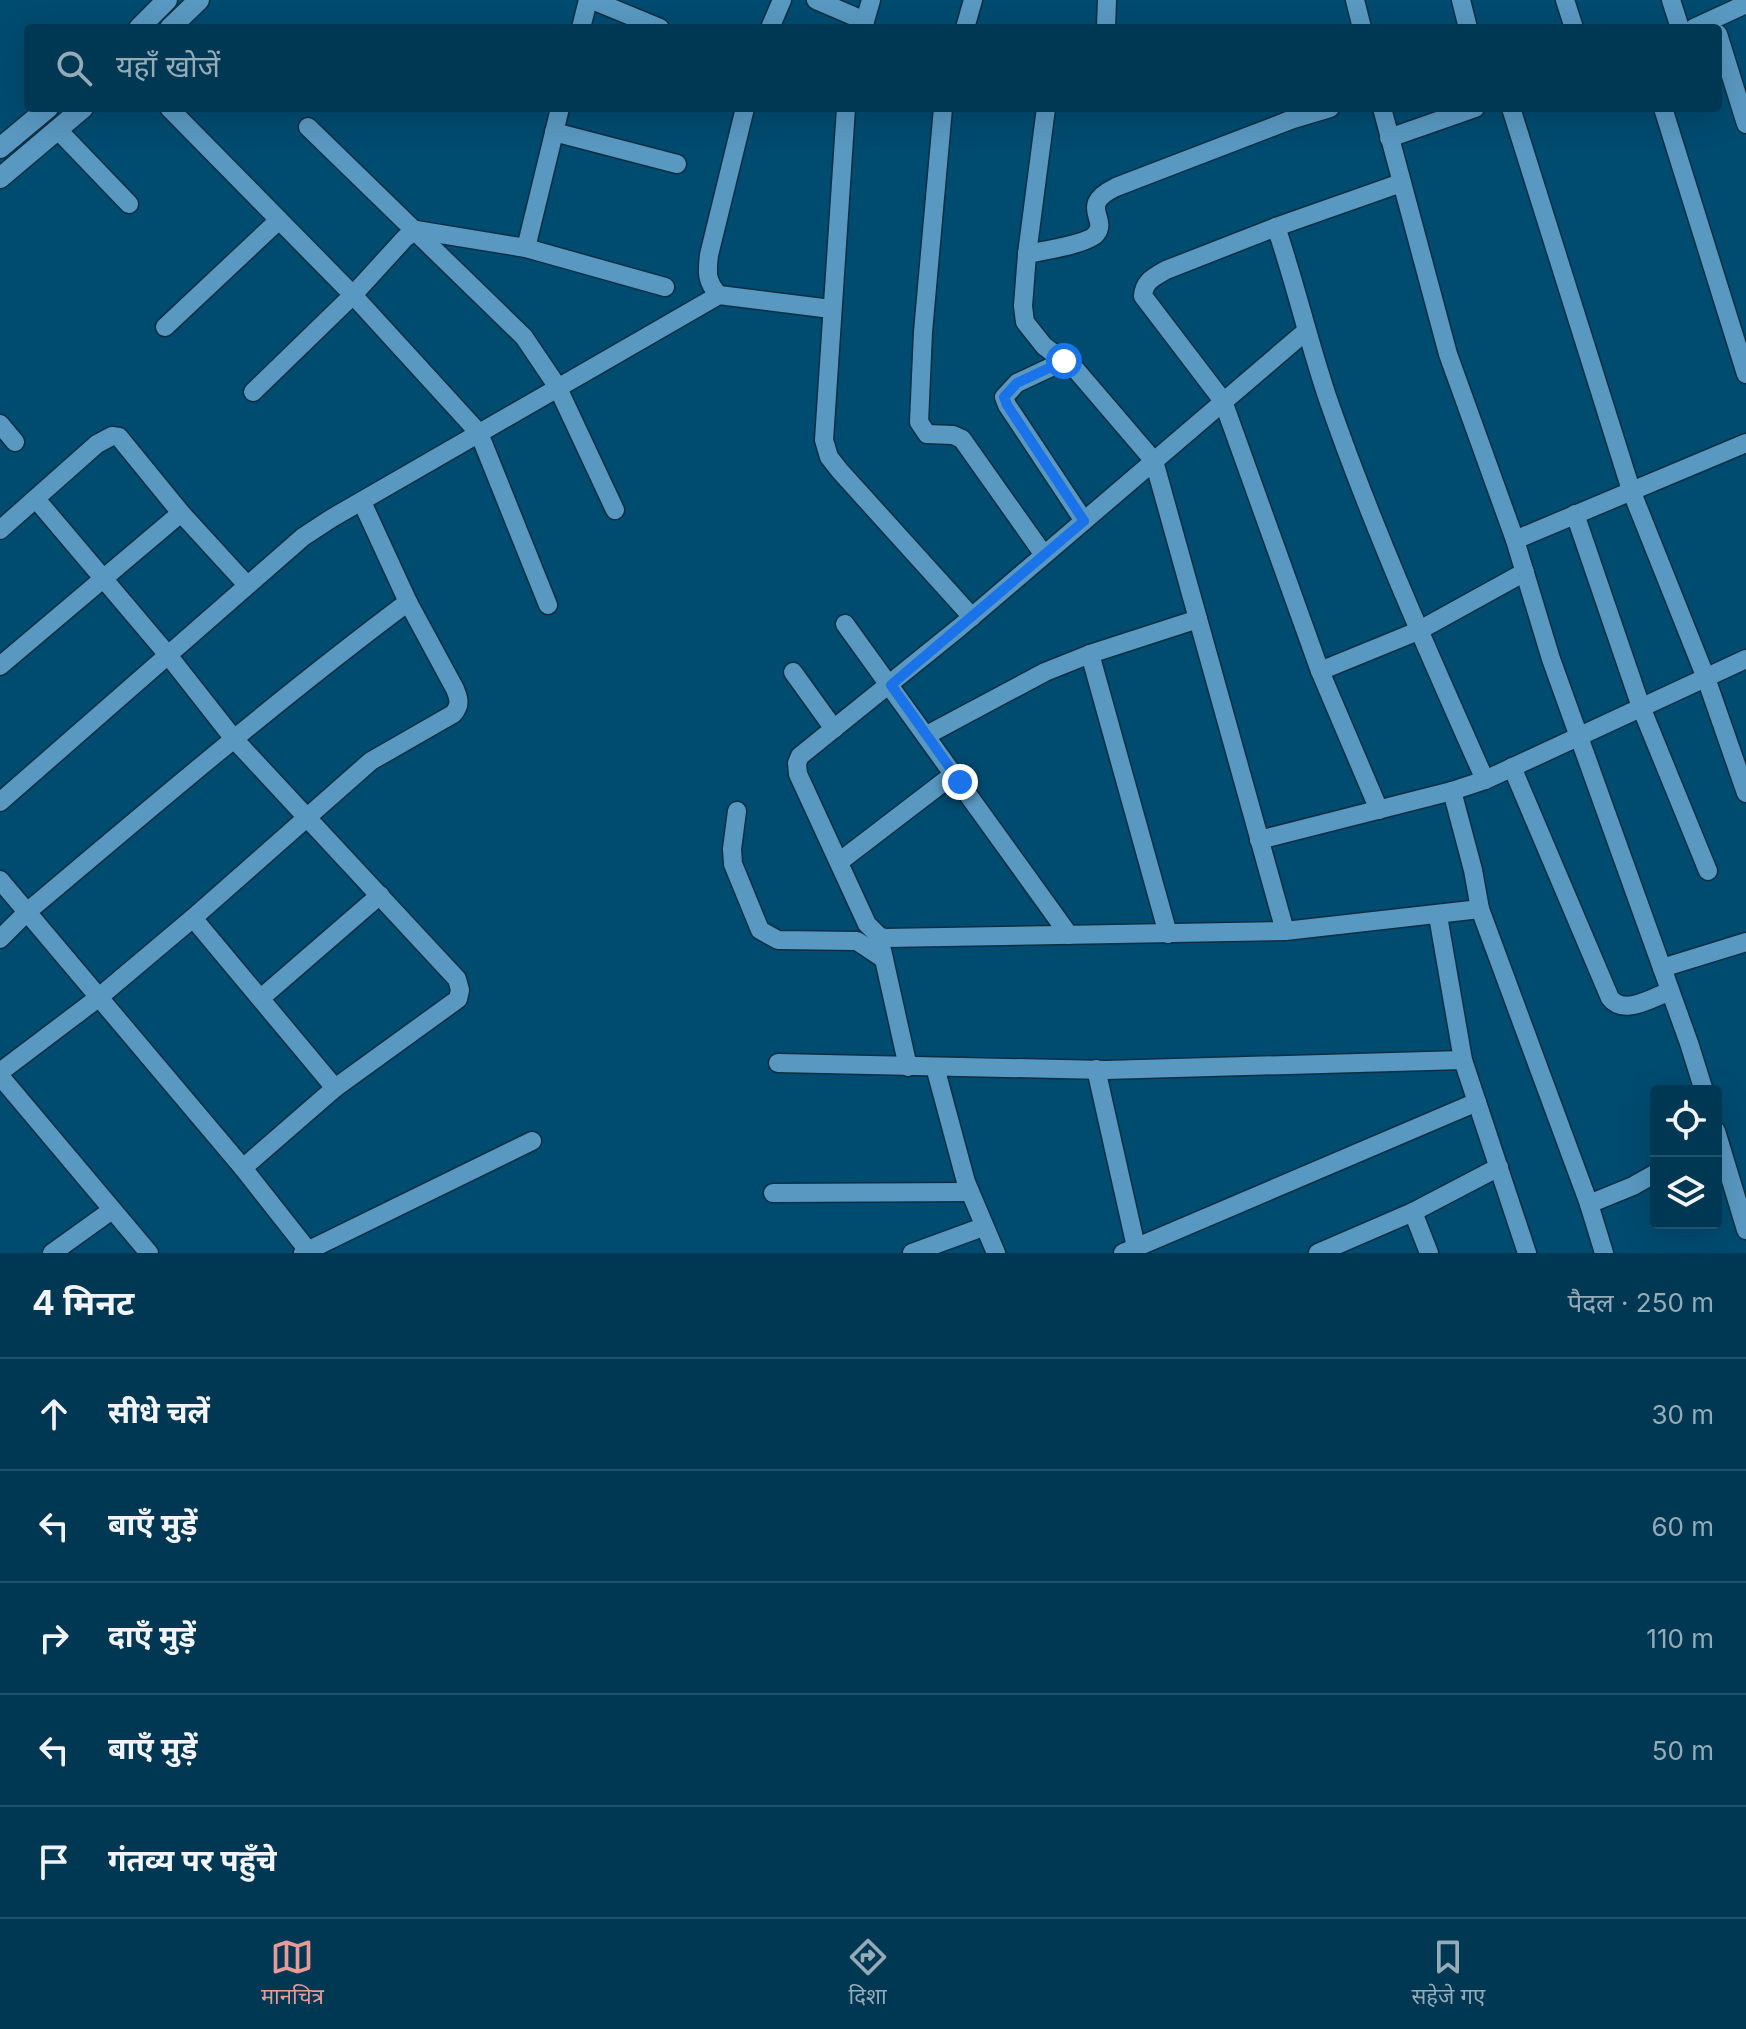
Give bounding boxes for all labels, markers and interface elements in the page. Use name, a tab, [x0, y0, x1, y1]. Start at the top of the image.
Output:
search box	[24, 24, 1722, 112]
icon: search	[52, 46, 96, 90]
text: यहाँ खोजें	[116, 48, 220, 84]
route start	[1046, 343, 1082, 379]
route end	[942, 764, 978, 800]
map controls	[1650, 1085, 1722, 1229]
button: locate	[1650, 1085, 1722, 1157]
button: layers	[1650, 1157, 1722, 1229]
text: 4 मिनट	[32, 1282, 134, 1323]
text: पैदल · 250 m	[1568, 1287, 1714, 1318]
icon: ahead	[32, 1392, 76, 1436]
text: सीधे चलें	[108, 1394, 210, 1430]
text: 30 m	[1651, 1399, 1714, 1430]
icon: left	[32, 1504, 76, 1548]
text: बाएँ मुड़ें	[108, 1506, 197, 1542]
text: 60 m	[1651, 1511, 1714, 1542]
icon: right	[32, 1616, 76, 1660]
text: दाएँ मुड़ें	[108, 1618, 196, 1654]
text: 110 m	[1646, 1623, 1714, 1654]
icon: left	[32, 1728, 76, 1772]
text: बाएँ मुड़ें	[108, 1730, 197, 1766]
text: 50 m	[1652, 1735, 1714, 1766]
icon: arrive	[32, 1840, 76, 1884]
text: गंतव्य पर पहुँचे	[108, 1842, 276, 1878]
tab: मानचित्र	[261, 1935, 324, 2013]
tab: दिशा	[846, 1935, 890, 2013]
tab: सहेजे गए	[1411, 1935, 1485, 2013]

